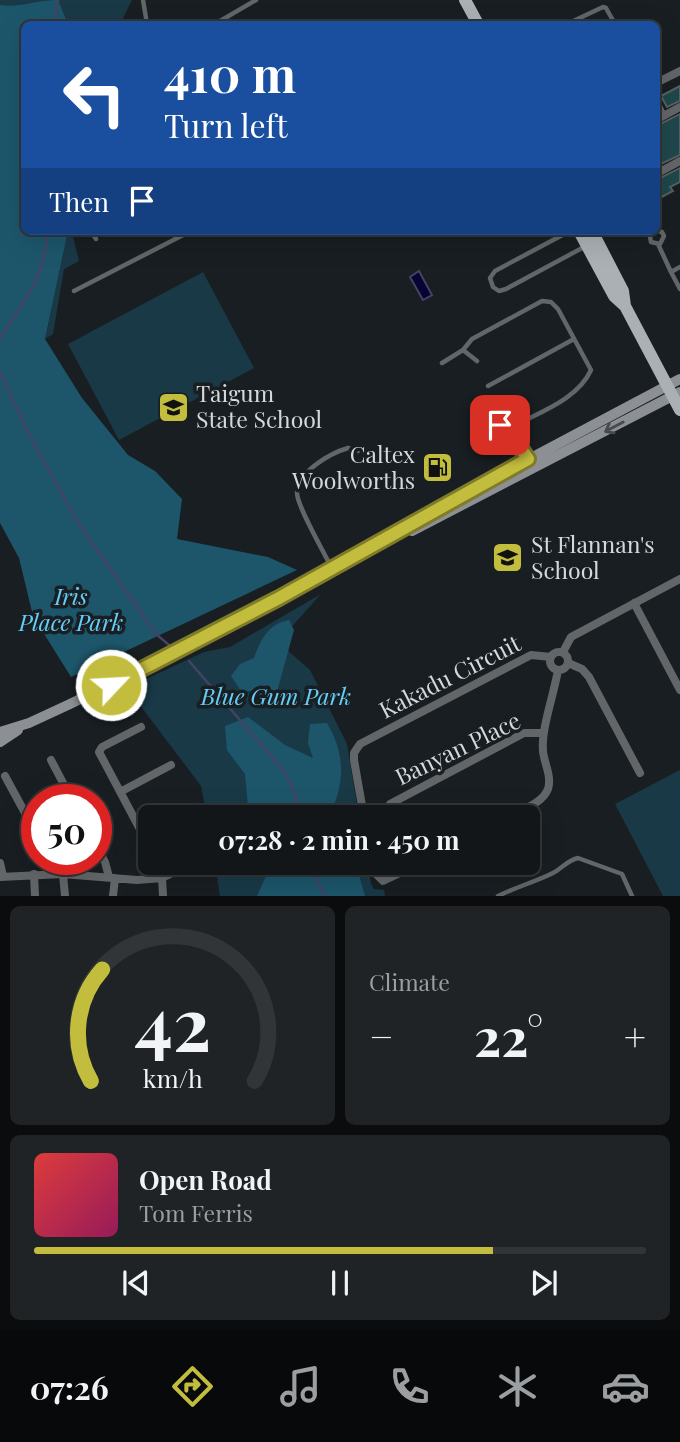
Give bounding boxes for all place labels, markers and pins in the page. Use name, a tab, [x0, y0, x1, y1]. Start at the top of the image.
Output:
place label: Taigum State School	[196, 377, 323, 434]
school or university icon: Taigum State School	[156, 390, 190, 424]
pin	[470, 395, 530, 455]
place label: Caltex Woolworths	[291, 438, 415, 495]
fuel station icon: Caltex Woolworths	[421, 451, 455, 485]
place label: St Flannan's School	[531, 528, 655, 585]
school or university icon: St Flannan's School	[491, 541, 525, 575]

